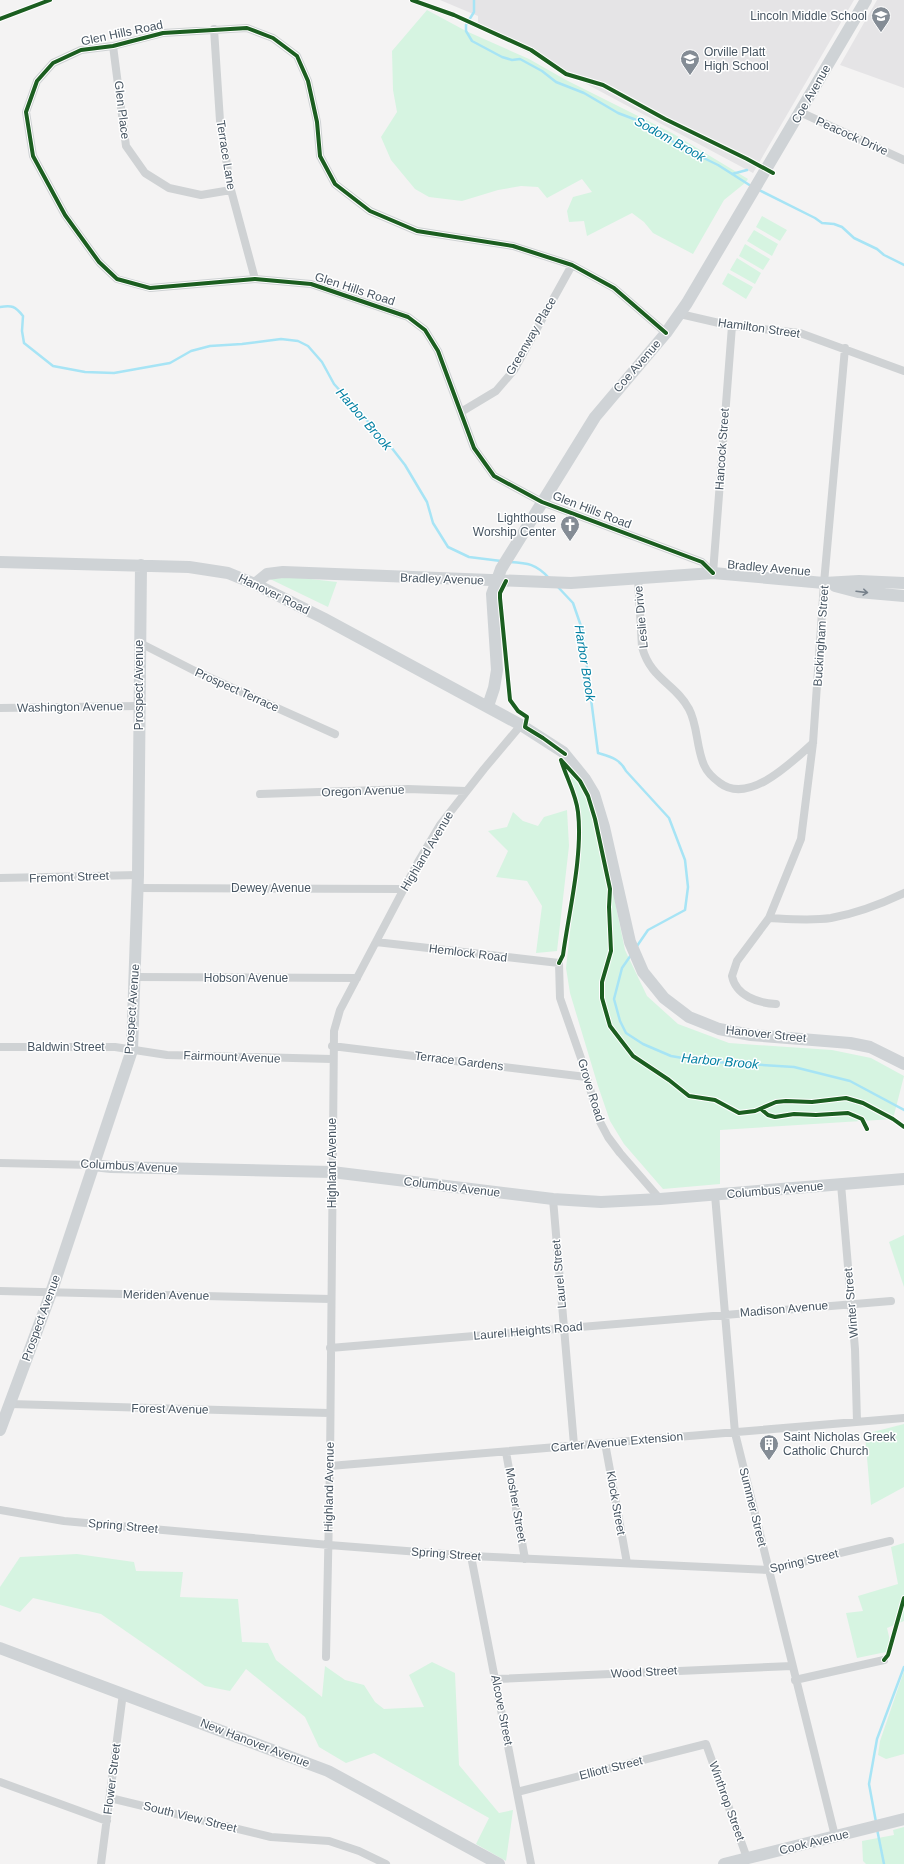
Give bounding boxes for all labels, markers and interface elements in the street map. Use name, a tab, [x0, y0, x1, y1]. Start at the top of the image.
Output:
school or university icon: Lincoln Middle School	[870, 5, 892, 33]
place label: Lincoln Middle School	[750, 9, 867, 23]
street label: Glen Hills Road	[80, 17, 164, 49]
place label: Orville Platt High School	[704, 45, 769, 73]
school or university icon: Orville Platt High School	[679, 48, 701, 76]
street label: Coe Avenue	[789, 62, 834, 126]
street label: Glen Place	[111, 80, 133, 140]
water label: Sodom Brook	[632, 113, 709, 165]
street label: Peacock Drive	[814, 114, 890, 158]
street label: Terrace Lane	[214, 119, 238, 191]
street label: Glen Hills Road	[313, 269, 397, 309]
street label: Greenway Place	[503, 294, 559, 378]
street label: Hamilton Street	[717, 315, 802, 341]
street label: Coe Avenue	[610, 337, 664, 395]
water label: Harbor Brook	[333, 385, 396, 454]
street label: Hancock Street	[712, 407, 732, 490]
street label: Glen Hills Road	[551, 489, 633, 531]
place label: Lighthouse Worship Center	[473, 511, 556, 539]
church icon: Lighthouse Worship Center	[559, 514, 581, 542]
street label: Bradley Avenue	[727, 557, 812, 579]
street label: Hanover Road	[236, 571, 312, 617]
street label: Bradley Avenue	[400, 571, 484, 587]
street label: Buckingham Street	[810, 584, 832, 687]
street label: Leslie Drive	[631, 585, 651, 649]
one-way arrow	[855, 588, 868, 596]
water label: Harbor Brook	[572, 624, 599, 704]
street label: Prospect Avenue	[132, 639, 146, 730]
street label: Prospect Terrace	[193, 665, 281, 715]
street label: Washington Avenue	[17, 699, 123, 715]
street label: Oregon Avenue	[321, 783, 405, 799]
street label: Highland Avenue	[398, 808, 456, 893]
street label: Fremont Street	[29, 869, 110, 885]
street label: Dewey Avenue	[231, 881, 311, 895]
street label: Hemlock Road	[428, 941, 508, 965]
street label: Prospect Avenue	[122, 963, 142, 1055]
street label: Hobson Avenue	[204, 971, 289, 985]
street label: Hanover Street	[725, 1023, 808, 1045]
street label: Baldwin Street	[27, 1040, 105, 1054]
street label: Fairmount Avenue	[183, 1048, 281, 1066]
street label: Terrace Gardens	[414, 1049, 504, 1073]
water label: Harbor Brook	[681, 1050, 761, 1072]
street label: Grove Road	[575, 1057, 607, 1123]
street label: Highland Avenue	[325, 1117, 339, 1208]
street label: Columbus Avenue	[80, 1156, 178, 1176]
street label: Columbus Avenue	[403, 1174, 501, 1200]
street label: Columbus Avenue	[726, 1179, 824, 1201]
street label: Laurel Street	[549, 1239, 569, 1309]
street label: Winter Street	[841, 1267, 861, 1338]
street label: Prospect Avenue	[19, 1273, 63, 1363]
street label: Meriden Avenue	[123, 1287, 210, 1303]
street label: Madison Avenue	[739, 1298, 829, 1320]
street label: Laurel Heights Road	[473, 1319, 583, 1343]
street label: Forest Avenue	[131, 1401, 209, 1417]
street label: Carter Avenue Extension	[550, 1429, 684, 1455]
place label: Saint Nicholas Greek Catholic Church	[783, 1430, 897, 1458]
building icon: Saint Nicholas Greek Catholic Church	[758, 1433, 780, 1461]
street label: Highland Avenue	[321, 1441, 337, 1532]
street label: Summer Street	[736, 1466, 770, 1548]
street label: Mosher Street	[503, 1467, 530, 1544]
street label: Klock Street	[603, 1470, 629, 1537]
street label: Spring Street	[87, 1516, 159, 1536]
street label: Spring Street	[411, 1545, 482, 1563]
street label: Spring Street	[768, 1546, 840, 1576]
street label: Wood Street	[610, 1663, 678, 1681]
street label: Alcove Street	[488, 1674, 516, 1747]
street label: New Hanover Avenue	[198, 1716, 312, 1770]
street label: Flower Street	[101, 1742, 123, 1815]
street label: Elliott Street	[578, 1753, 645, 1783]
street label: Winthrop Street	[706, 1759, 748, 1843]
street label: South View Street	[142, 1799, 239, 1836]
street label: Cook Avenue	[778, 1827, 851, 1857]

